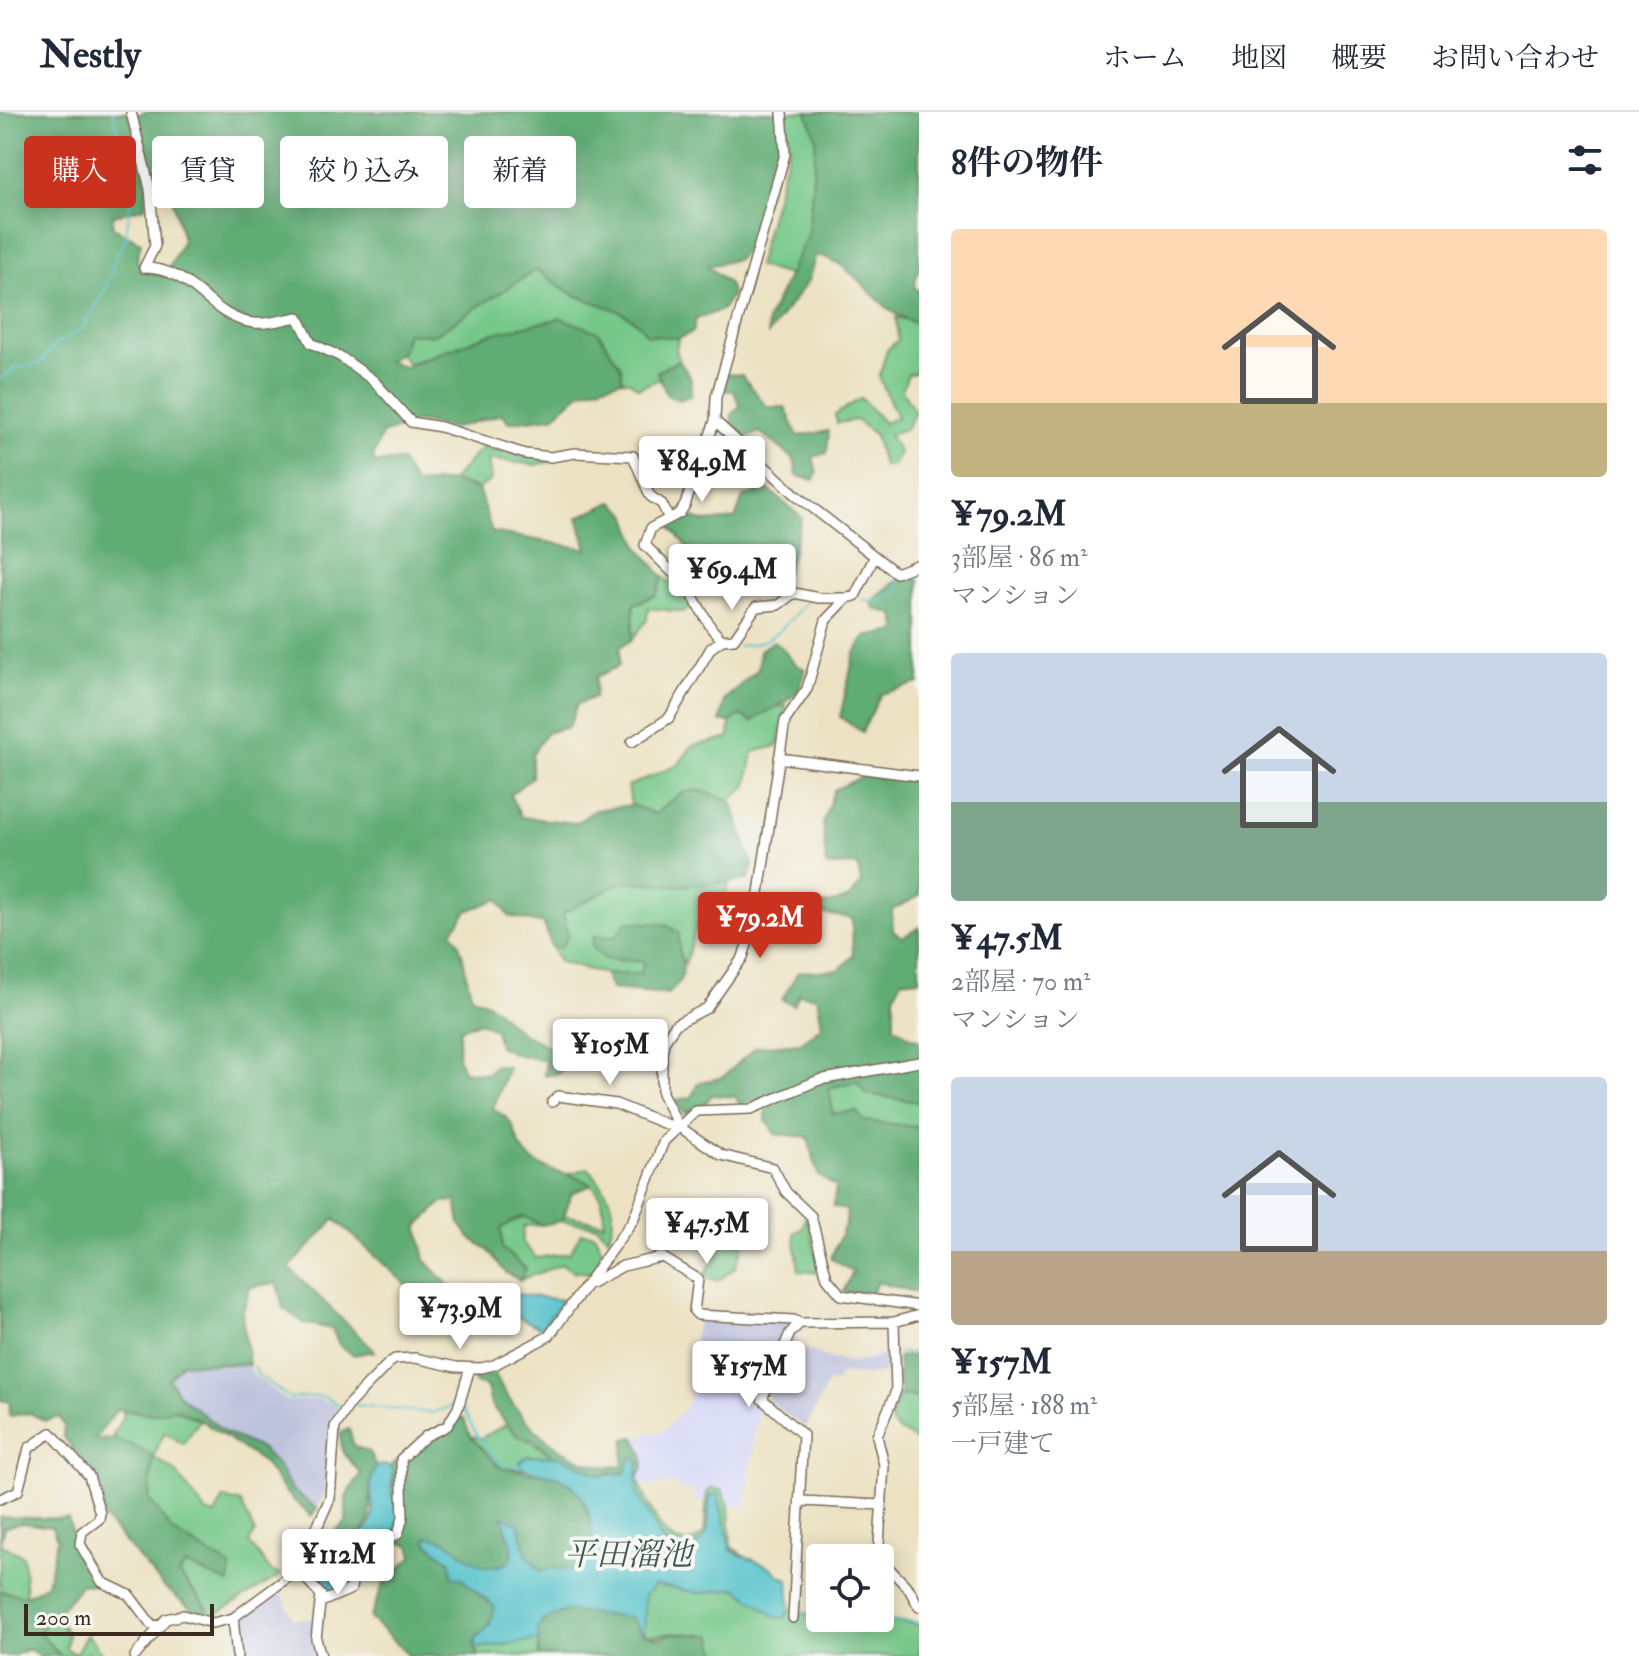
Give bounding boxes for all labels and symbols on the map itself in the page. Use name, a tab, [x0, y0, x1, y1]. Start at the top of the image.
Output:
pin: ¥84.9M	[637, 436, 767, 504]
pin: ¥69.4M	[667, 544, 797, 612]
pin: ¥79.2M	[695, 892, 825, 960]
pin: ¥105M	[554, 1019, 666, 1087]
pin: ¥47.5M	[642, 1198, 772, 1266]
pin: ¥73.9M	[395, 1283, 525, 1351]
pin: ¥157M	[693, 1341, 805, 1409]
pin: ¥112M	[282, 1529, 394, 1597]
water label: 平田溜池	[564, 1535, 695, 1575]
scale bar	[24, 1600, 214, 1636]

